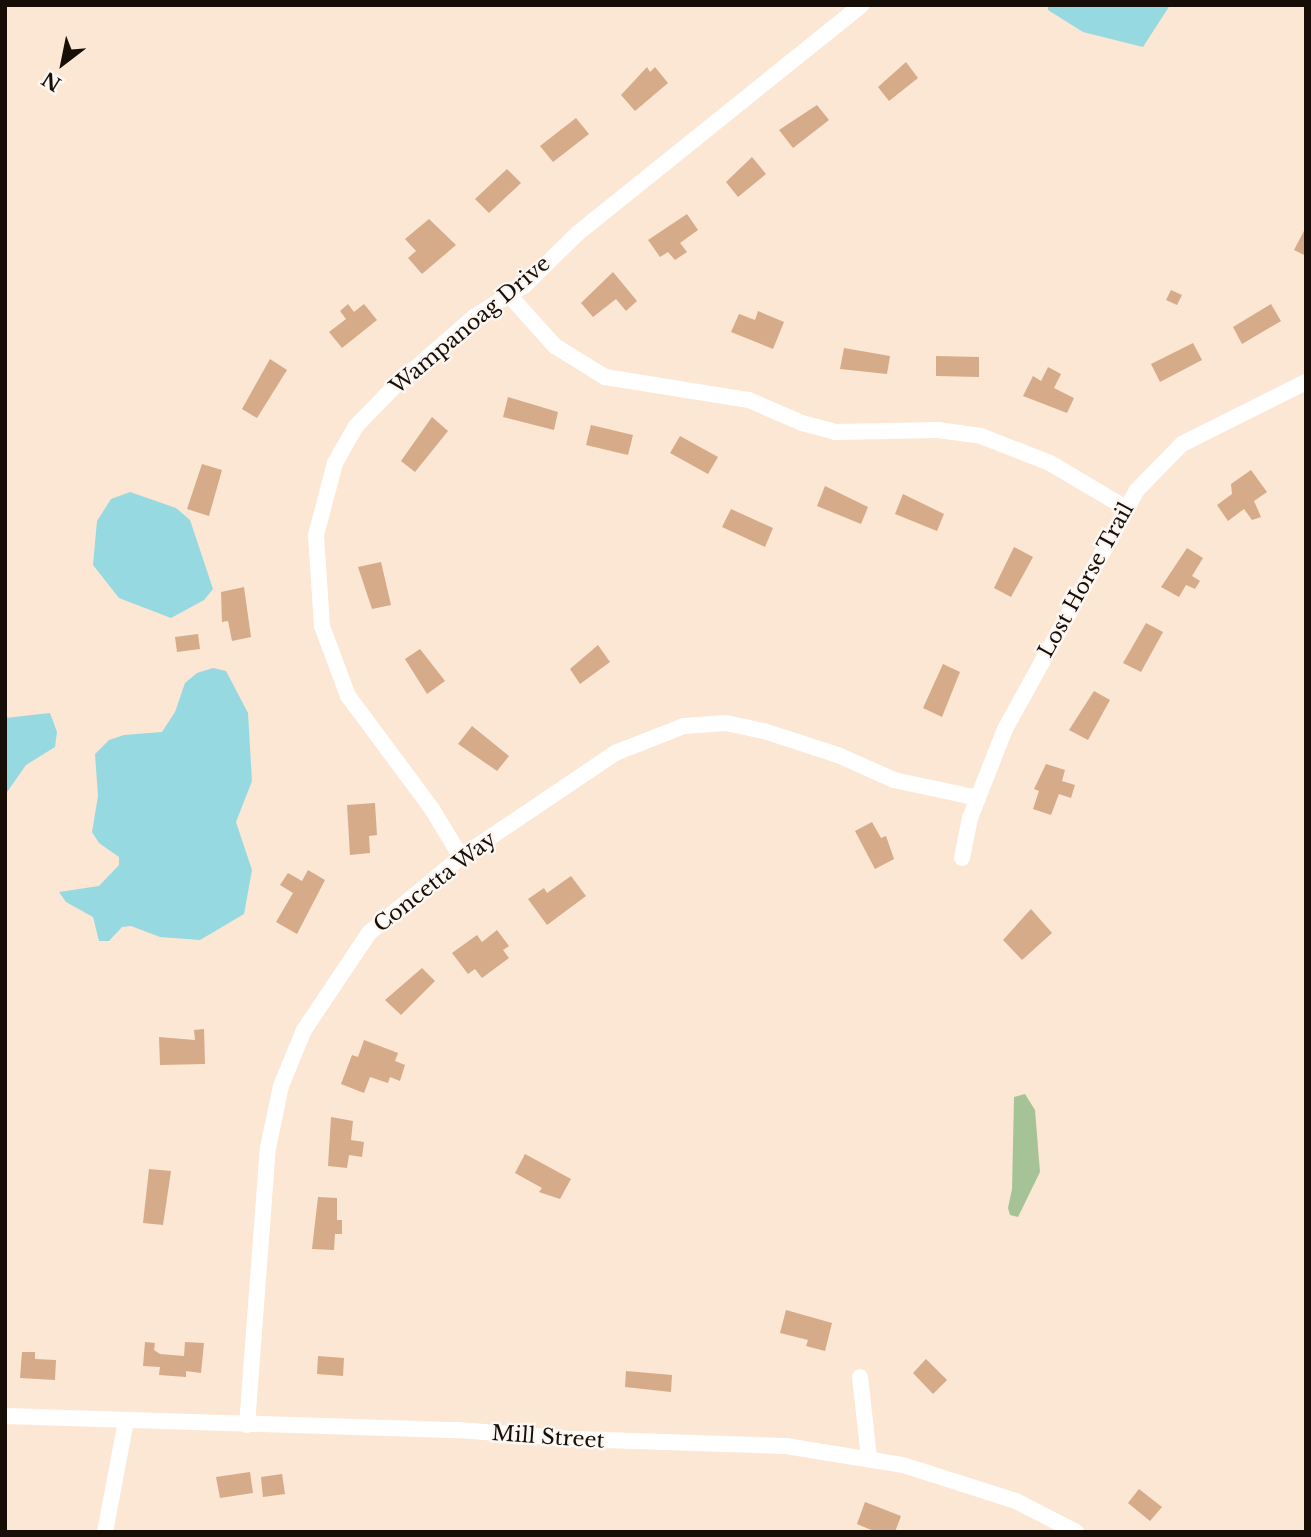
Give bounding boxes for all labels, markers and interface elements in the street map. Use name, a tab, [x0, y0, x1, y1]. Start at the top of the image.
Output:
north arrow	[28, 28, 98, 98]
text: N	[38, 67, 65, 96]
street label: Wampanoag Drive	[385, 251, 555, 399]
street label: Lost Horse Trail	[1033, 498, 1139, 662]
street label: Concetta Way	[368, 826, 502, 938]
street label: Mill Street	[491, 1420, 605, 1454]

